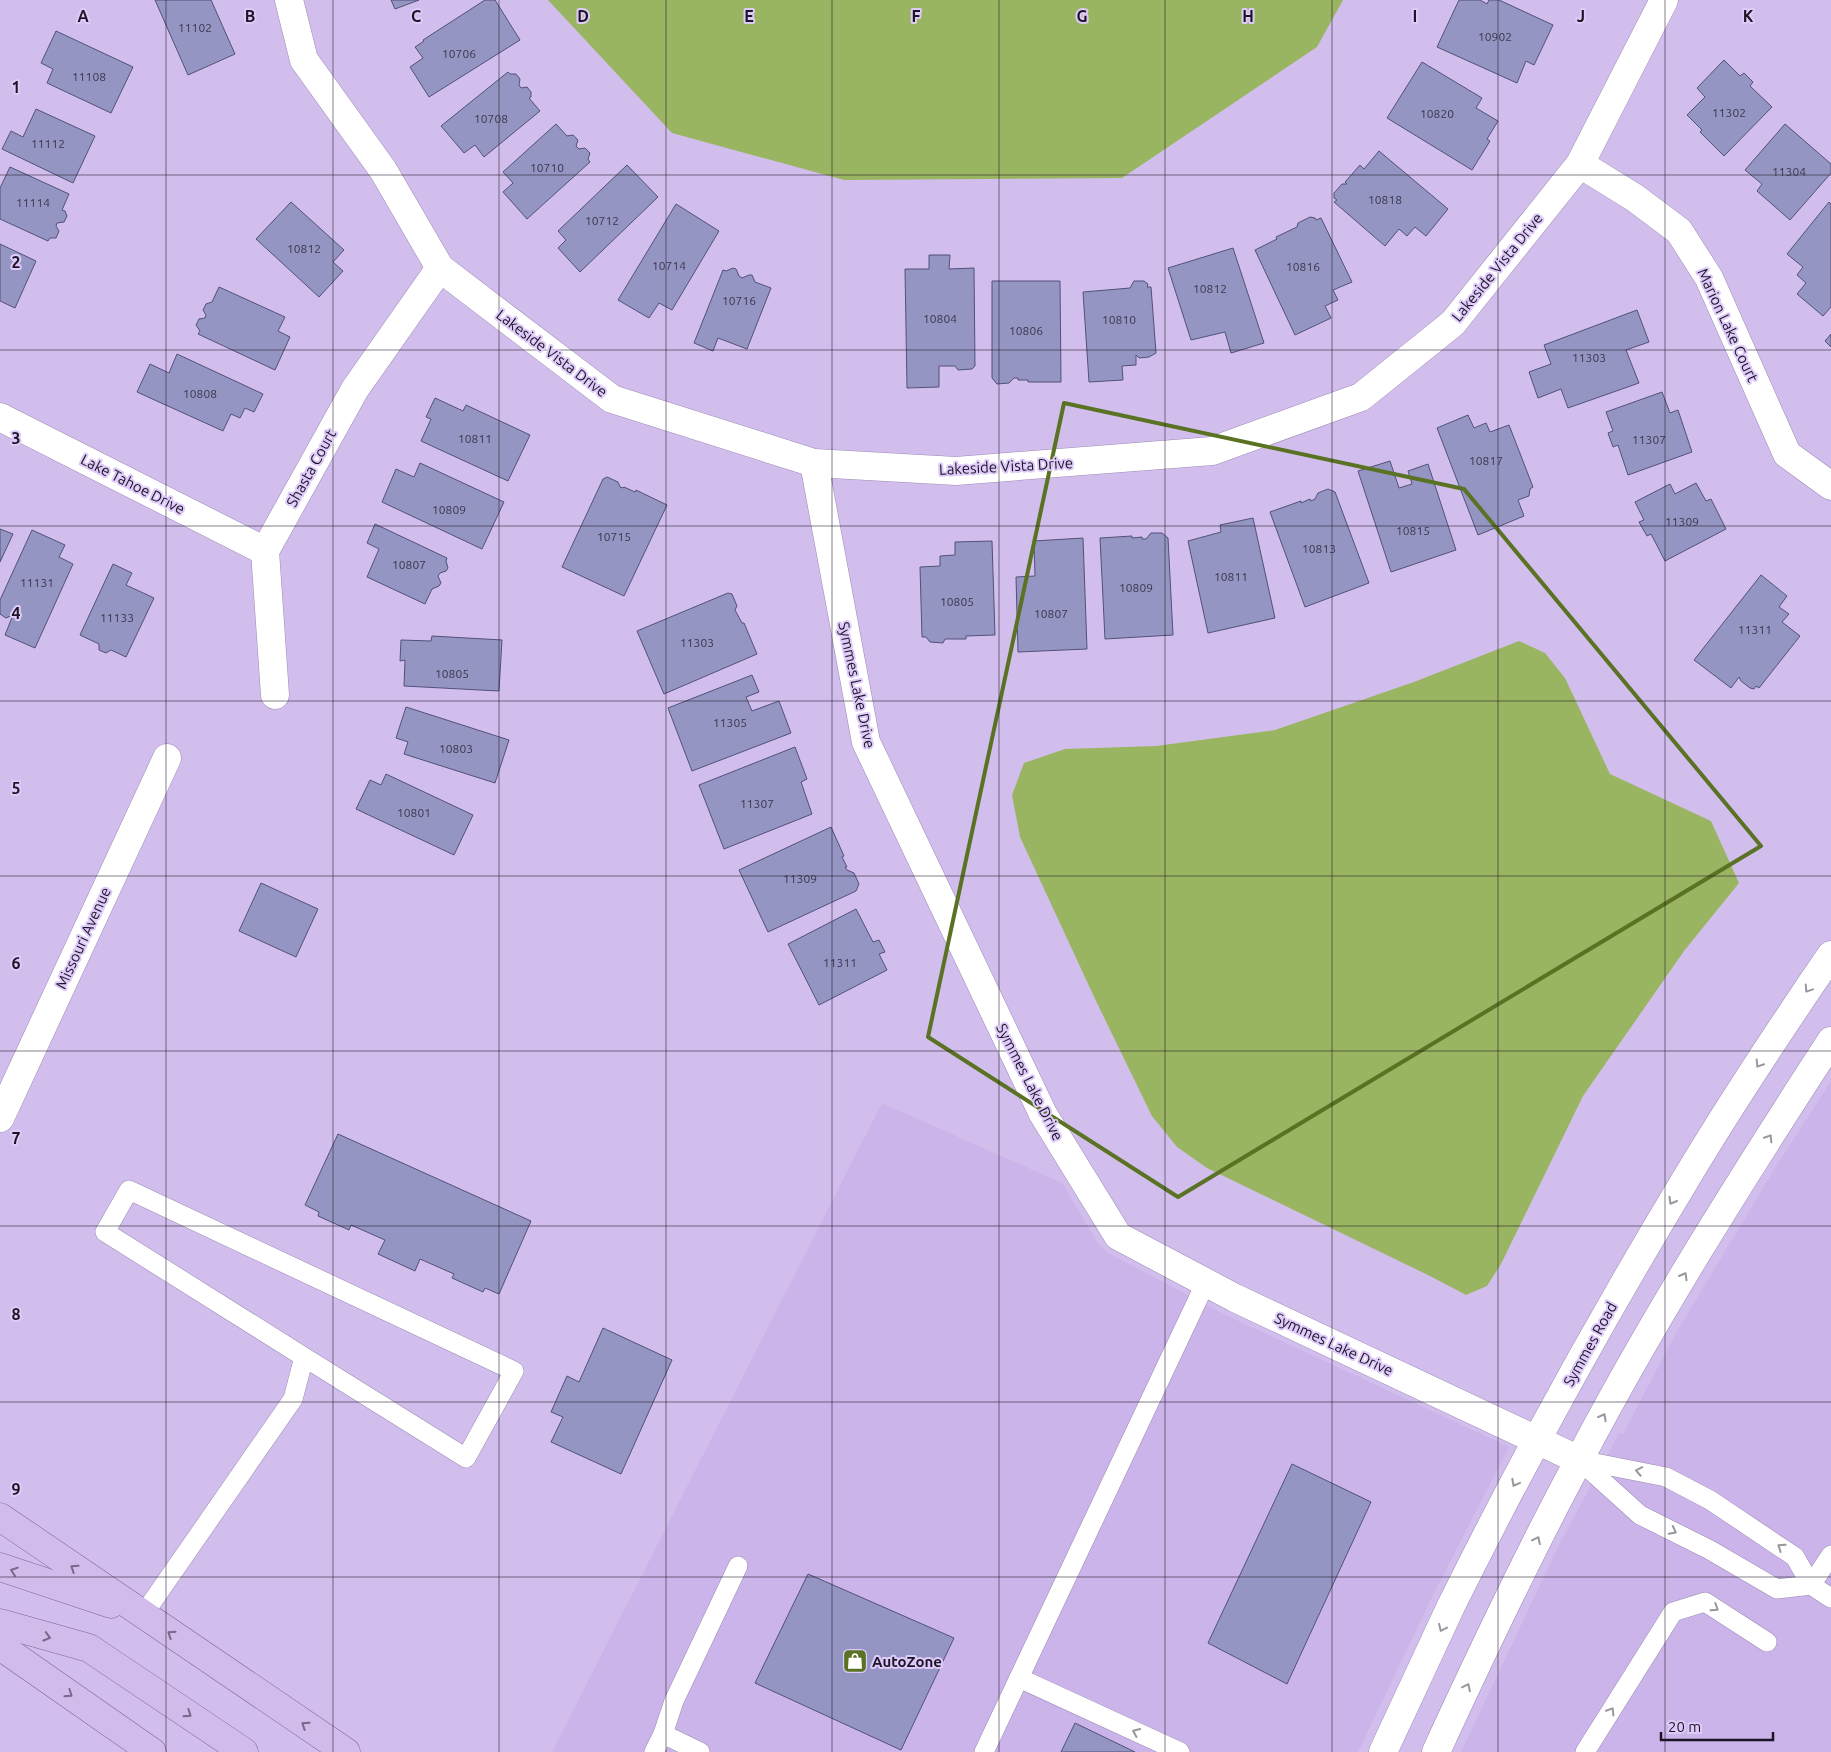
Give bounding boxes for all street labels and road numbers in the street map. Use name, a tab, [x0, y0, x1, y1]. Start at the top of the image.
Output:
street label: Lakeside Vista Drive	[1448, 209, 1546, 325]
street label: Marion Lake Court	[1694, 266, 1762, 385]
street label: Lakeside Vista Drive	[493, 306, 611, 400]
street label: Shasta Court	[283, 426, 339, 510]
street label: Lake Tahoe Drive	[78, 450, 188, 518]
street label: Lakeside Vista Drive	[939, 454, 1073, 478]
street label: Symmes Lake Drive	[835, 620, 879, 750]
street label: Missouri Avenue	[52, 884, 114, 992]
street label: Symmes Lake Drive	[993, 1021, 1067, 1143]
street label: Symmes Road	[1560, 1299, 1620, 1389]
street label: Symmes Lake Drive	[1272, 1309, 1396, 1379]

